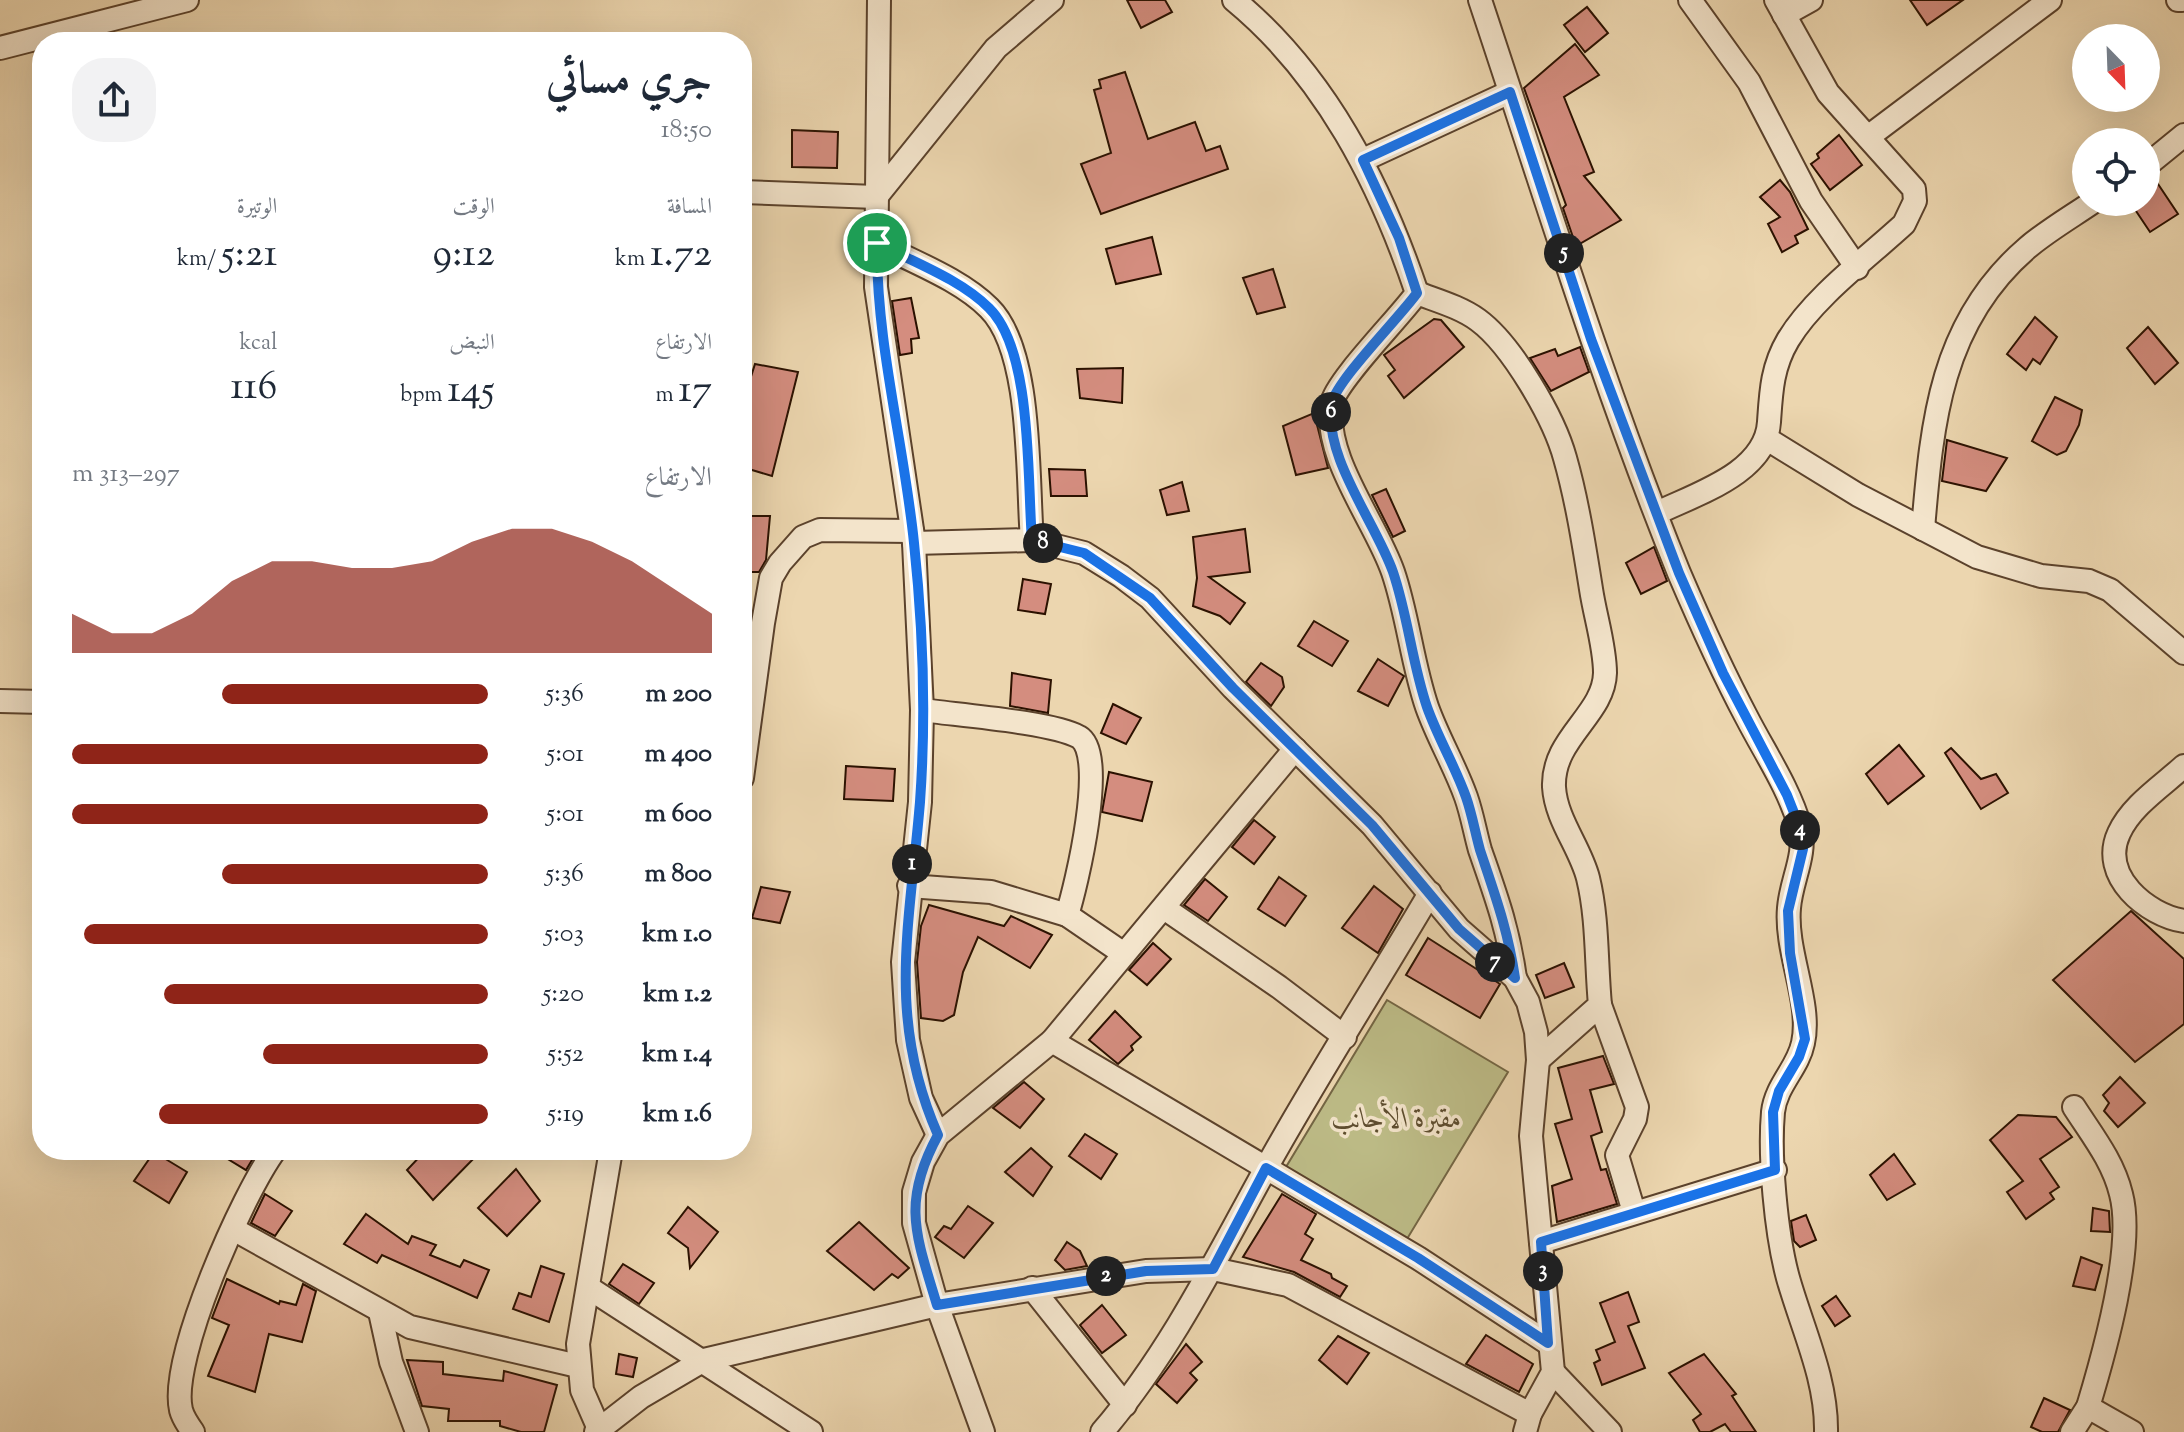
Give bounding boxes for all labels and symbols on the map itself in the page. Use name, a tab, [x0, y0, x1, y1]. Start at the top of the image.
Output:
north arrow	[2072, 24, 2160, 112]
pin	[843, 209, 911, 277]
pin: 5	[1544, 233, 1584, 273]
pin: 6	[1311, 392, 1351, 432]
pin: 8	[1023, 523, 1063, 563]
pin: 4	[1780, 810, 1820, 850]
pin: 1	[892, 844, 932, 884]
pin: 7	[1475, 942, 1515, 982]
park label: مقبرة الأجانب	[1332, 1099, 1462, 1140]
pin: 3	[1523, 1251, 1563, 1291]
pin: 2	[1086, 1256, 1126, 1296]

